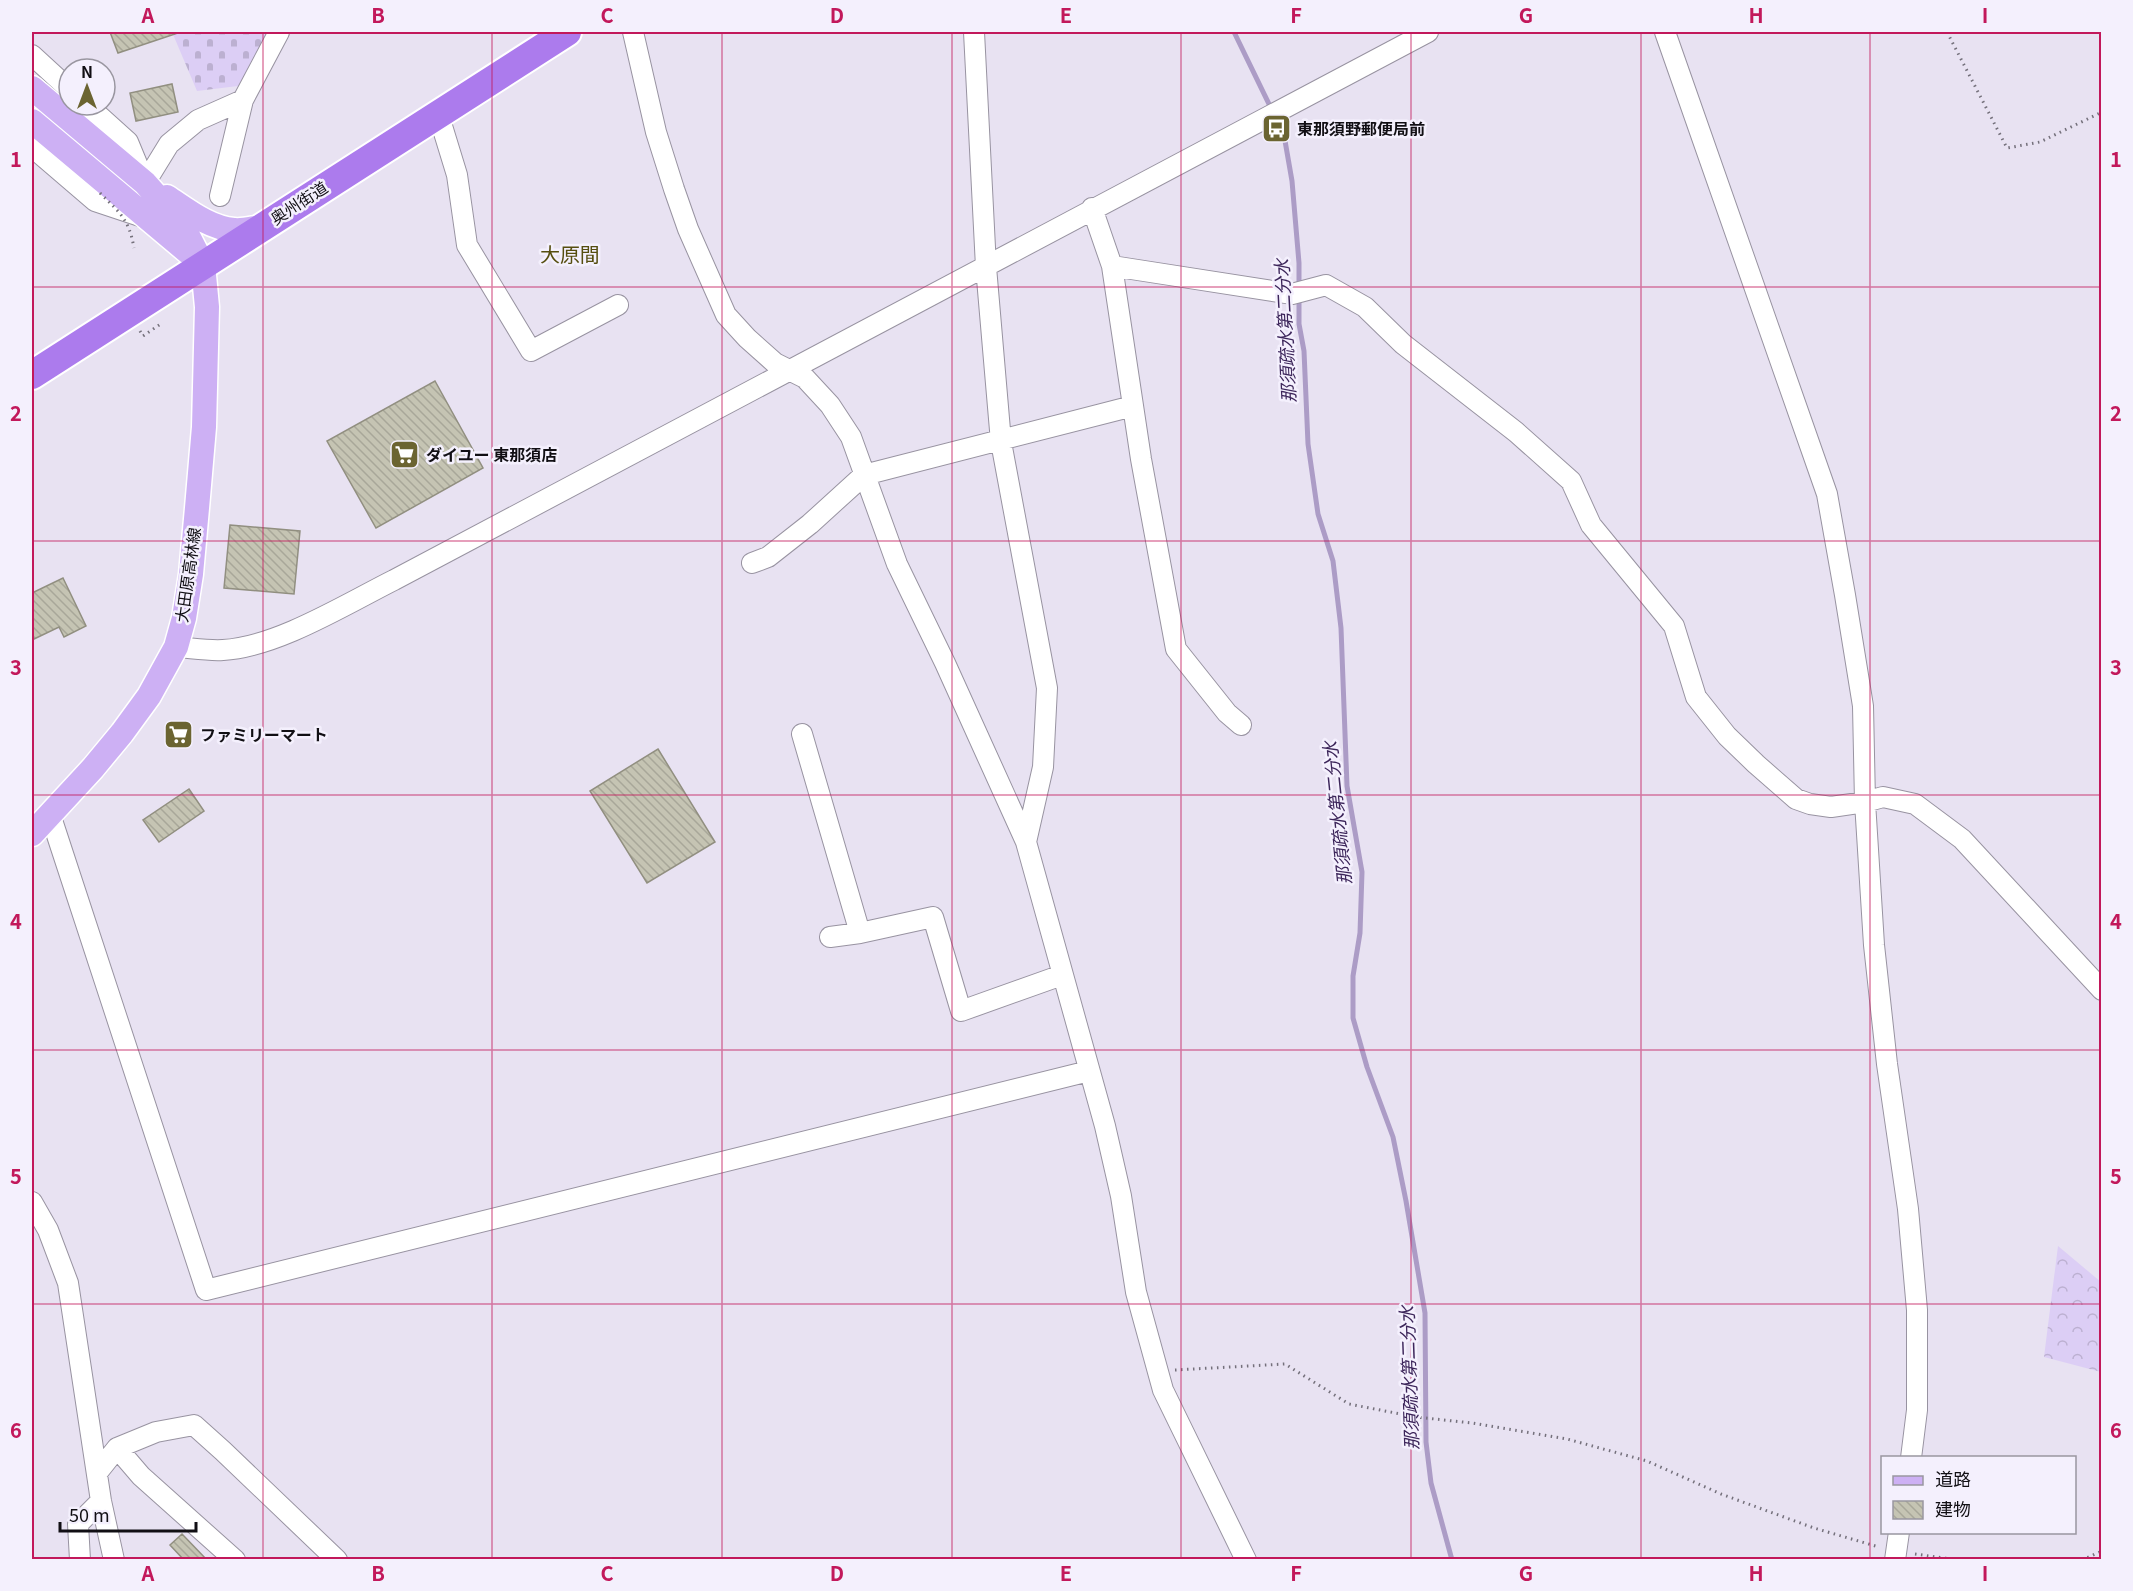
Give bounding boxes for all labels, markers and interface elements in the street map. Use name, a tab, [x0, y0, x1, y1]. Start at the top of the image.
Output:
text: A	[141, 0, 155, 29]
text: B	[371, 0, 385, 29]
text: C	[600, 0, 614, 29]
text: D	[830, 0, 844, 29]
text: E	[1060, 0, 1072, 29]
text: F	[1290, 0, 1302, 29]
text: G	[1519, 0, 1533, 29]
text: H	[1748, 0, 1764, 29]
text: I	[1982, 0, 1988, 29]
north arrow	[57, 57, 117, 117]
text: N	[81, 59, 93, 83]
bus stop icon: 東那須野郵便局前	[1260, 113, 1292, 145]
place label: 東那須野郵便局前	[1297, 116, 1425, 140]
text: 1	[10, 144, 22, 173]
text: 1	[2110, 144, 2122, 173]
street label: 奥州街道	[265, 175, 332, 230]
district label: 大原間	[540, 239, 600, 268]
water label: 那須疏水第二分水	[1267, 257, 1301, 404]
text: 2	[10, 398, 22, 427]
text: 2	[2110, 398, 2122, 427]
supermarket icon: ダイユー 東那須店	[389, 439, 421, 471]
place label: ダイユー 東那須店	[426, 442, 557, 466]
street label: 大田原高林線	[168, 526, 206, 624]
text: 3	[10, 652, 22, 681]
text: 3	[2110, 652, 2122, 681]
supermarket icon: ファミリーマート	[163, 719, 195, 751]
place label: ファミリーマート	[200, 722, 328, 746]
water label: 那須疏水第二分水	[1315, 738, 1356, 886]
text: 4	[10, 906, 22, 935]
text: 4	[2110, 906, 2122, 935]
text: 5	[10, 1161, 22, 1190]
text: 5	[2110, 1161, 2122, 1190]
water label: 那須疏水第二分水	[1392, 1304, 1424, 1450]
text: 6	[10, 1415, 22, 1444]
text: 6	[2110, 1415, 2122, 1444]
legend	[1881, 1456, 2076, 1534]
text: 道路	[1935, 1465, 1971, 1491]
scale bar	[60, 1495, 196, 1533]
text: 建物	[1935, 1495, 1971, 1521]
text: 50 m	[69, 1501, 110, 1527]
text: A	[141, 1558, 155, 1587]
text: B	[371, 1558, 385, 1587]
text: C	[600, 1558, 614, 1587]
text: D	[830, 1558, 844, 1587]
text: E	[1060, 1558, 1072, 1587]
text: F	[1290, 1558, 1302, 1587]
text: G	[1519, 1558, 1533, 1587]
text: H	[1748, 1558, 1764, 1587]
text: I	[1982, 1558, 1988, 1587]

